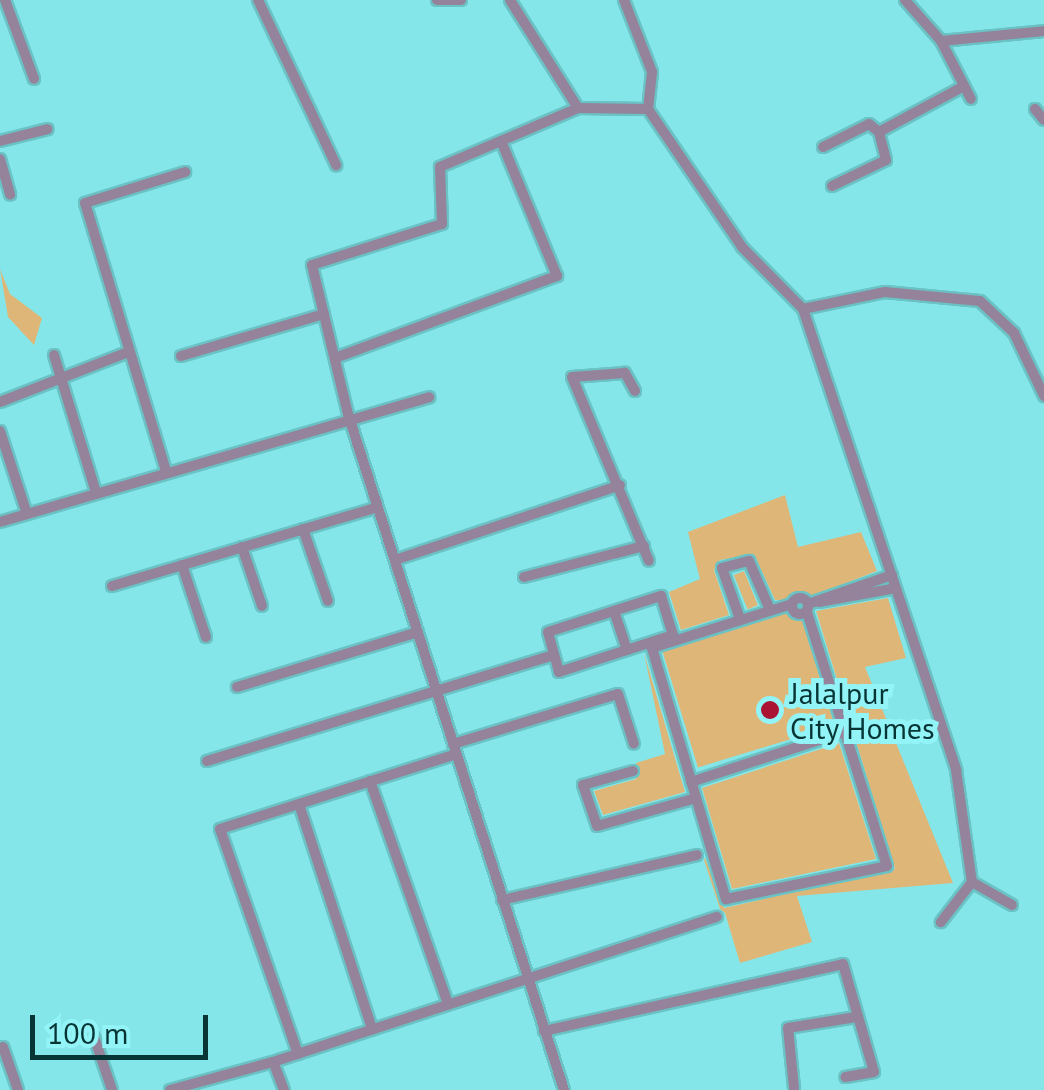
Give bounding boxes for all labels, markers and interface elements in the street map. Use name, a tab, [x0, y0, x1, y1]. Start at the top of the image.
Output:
place label: Jalalpur City Homes	[790, 675, 936, 746]
marker: Jalalpur City Homes	[759, 699, 781, 721]
scale bar	[35, 995, 212, 1057]
text: 100 m	[47, 1013, 128, 1052]

